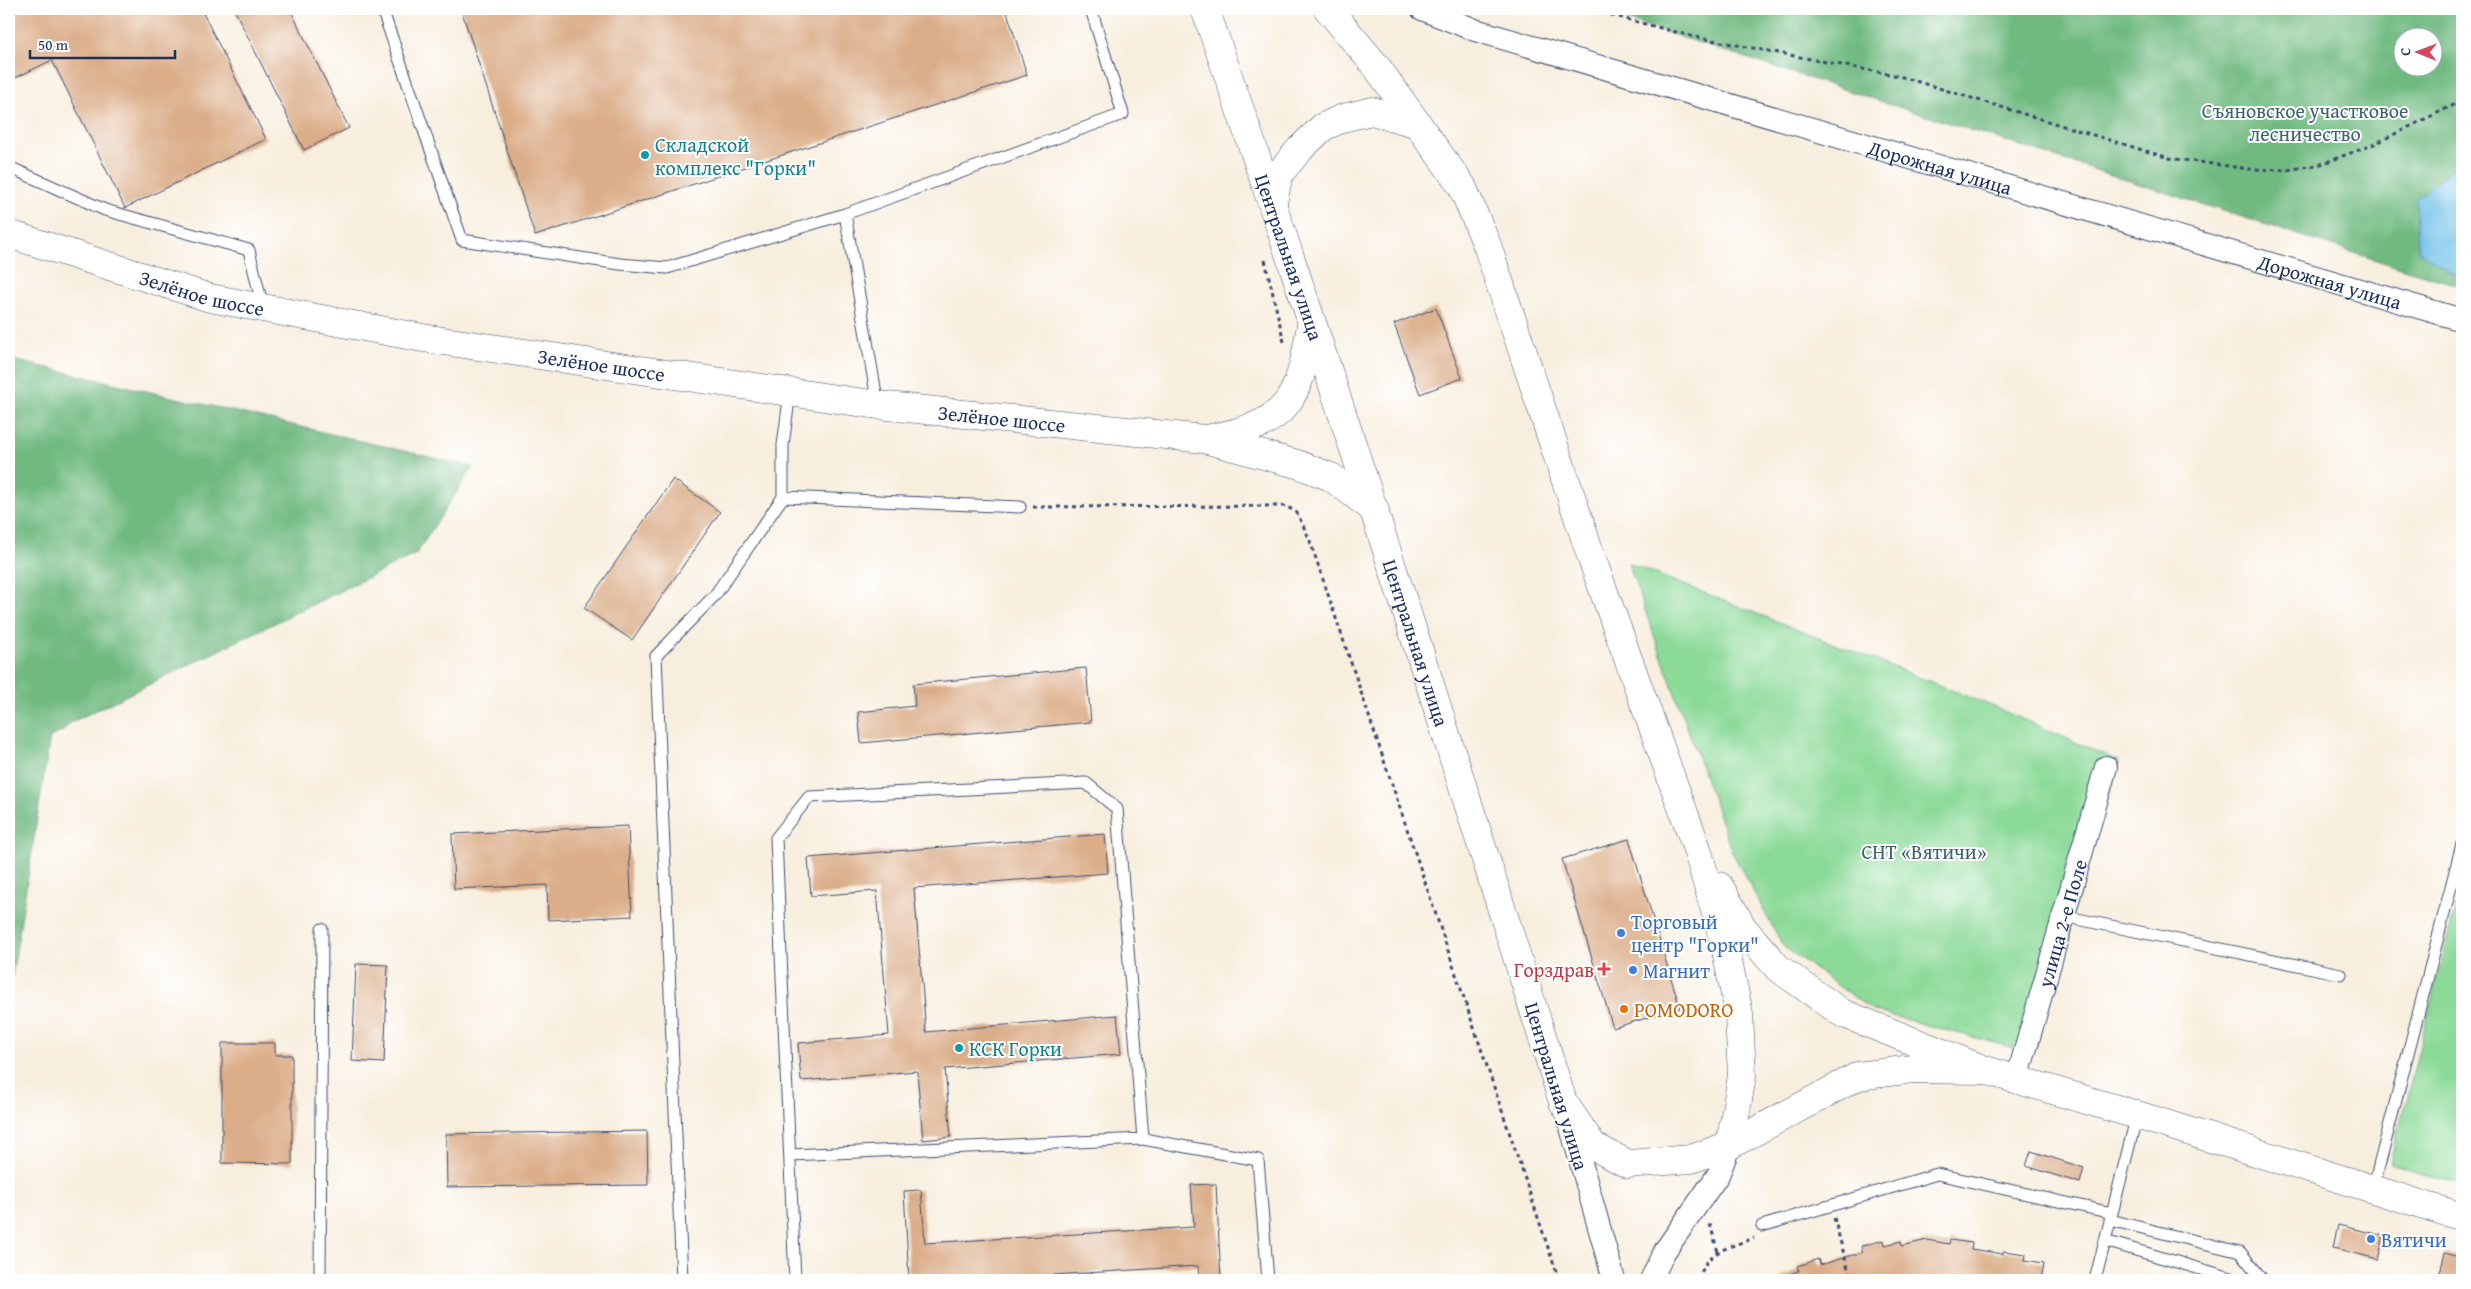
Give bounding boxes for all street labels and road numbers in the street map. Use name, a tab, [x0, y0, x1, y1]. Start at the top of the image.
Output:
street label: Дорожная улица	[1864, 132, 2016, 202]
street label: Центральная улица	[1248, 170, 1332, 344]
street label: Дорожная улица	[2254, 246, 2406, 316]
street label: Зелёное шоссе	[136, 262, 267, 322]
street label: Зелёное шоссе	[536, 341, 667, 388]
street label: Зелёное шоссе	[936, 397, 1067, 439]
street label: Центральная улица	[1376, 555, 1457, 730]
street label: улица 2-е Поле	[2029, 856, 2094, 992]
street label: Центральная улица	[1518, 999, 1596, 1174]

